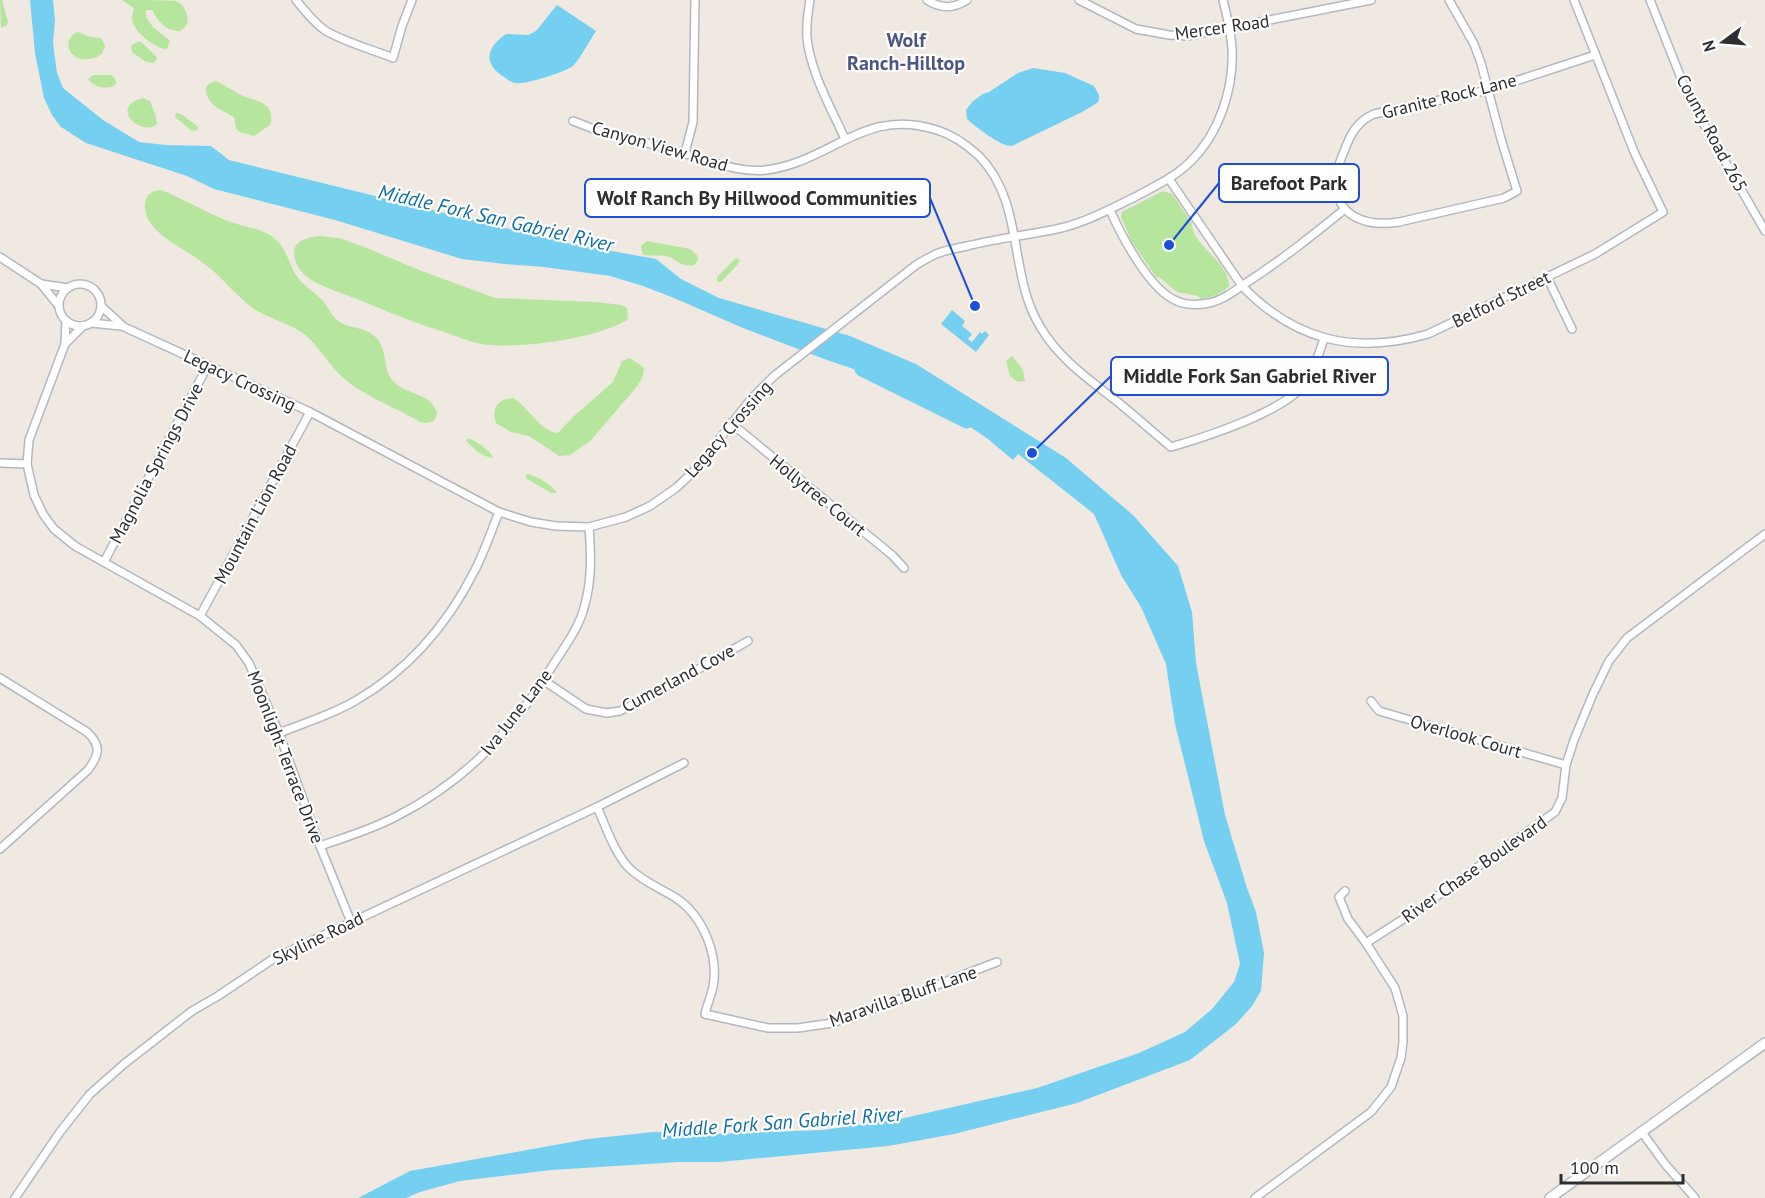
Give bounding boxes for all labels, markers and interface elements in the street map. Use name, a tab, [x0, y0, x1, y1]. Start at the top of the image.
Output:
street label: Mercer Road	[1173, 9, 1271, 45]
north arrow	[1693, 12, 1753, 72]
district label: Wolf Ranch-Hilltop	[847, 27, 965, 76]
text: N	[1698, 38, 1720, 54]
street label: Granite Rock Lane	[1379, 68, 1519, 124]
street label: County Road 265	[1671, 70, 1753, 196]
street label: Canyon View Road	[589, 116, 731, 176]
callout: Barefoot Park	[1219, 164, 1359, 202]
text: Barefoot Park	[1231, 170, 1347, 196]
water label: Middle Fork San Gabriel River	[376, 178, 618, 258]
callout: Wolf Ranch By Hillwood Communities	[585, 179, 930, 217]
text: Wolf Ranch By Hillwood Communities	[597, 185, 917, 211]
street label: Belford Street	[1448, 265, 1554, 333]
street label: Legacy Crossing	[180, 344, 300, 416]
callout: Middle Fork San Gabriel River	[1111, 357, 1388, 395]
text: Middle Fork San Gabriel River	[1124, 363, 1376, 389]
street label: Legacy Crossing	[679, 376, 777, 482]
street label: Magnolia Springs Drive	[104, 379, 208, 547]
street label: Mountain Lion Road	[209, 440, 301, 588]
street label: Hollytree Court	[765, 449, 871, 541]
street label: Cumerland Cove	[618, 639, 738, 717]
street label: Iva June Lane	[475, 664, 557, 760]
street label: Moonlight Terrace Drive	[242, 667, 330, 847]
street label: Overlook Court	[1408, 709, 1524, 763]
street label: River Chase Boulevard	[1397, 810, 1551, 928]
street label: Skyline Road	[269, 906, 367, 970]
street label: Maravilla Bluff Lane	[826, 960, 980, 1032]
water label: Middle Fork San Gabriel River	[661, 1101, 904, 1143]
scale bar	[1561, 1147, 1682, 1185]
text: 100 m	[1570, 1156, 1619, 1179]

